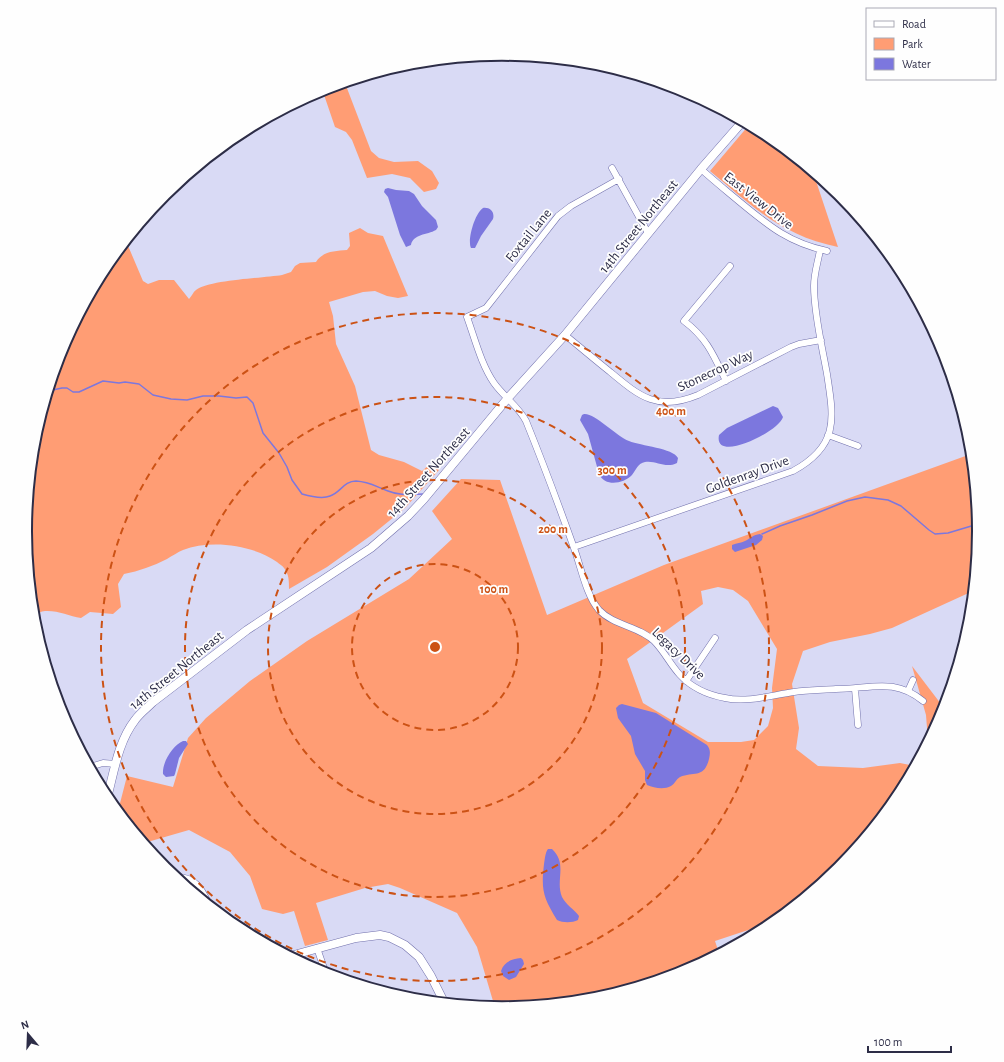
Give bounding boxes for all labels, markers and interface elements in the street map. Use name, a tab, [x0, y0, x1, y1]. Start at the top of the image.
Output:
legend	[866, 8, 996, 80]
text: Road	[902, 18, 926, 30]
text: Park	[902, 38, 923, 50]
text: Water	[902, 58, 931, 70]
street label: East View Drive	[721, 170, 796, 232]
street label: 14th Street Northeast	[597, 177, 681, 276]
street label: Foxtail Lane	[503, 206, 554, 265]
street label: Stonecrop Way	[676, 347, 755, 394]
text: 400 m	[656, 405, 686, 417]
street label: 14th Street Northeast	[385, 425, 473, 520]
street label: Goldenray Drive	[704, 453, 791, 496]
text: 300 m	[597, 464, 627, 476]
text: 200 m	[538, 523, 568, 535]
text: 100 m	[480, 583, 508, 595]
street label: Legacy Drive	[649, 625, 708, 682]
street label: 14th Street Northeast	[127, 629, 226, 713]
centre of rings	[428, 640, 442, 654]
north arrow	[8, 1014, 48, 1054]
text: N	[19, 1019, 30, 1031]
scale bar	[868, 1028, 951, 1054]
text: 100 m	[874, 1036, 902, 1048]

